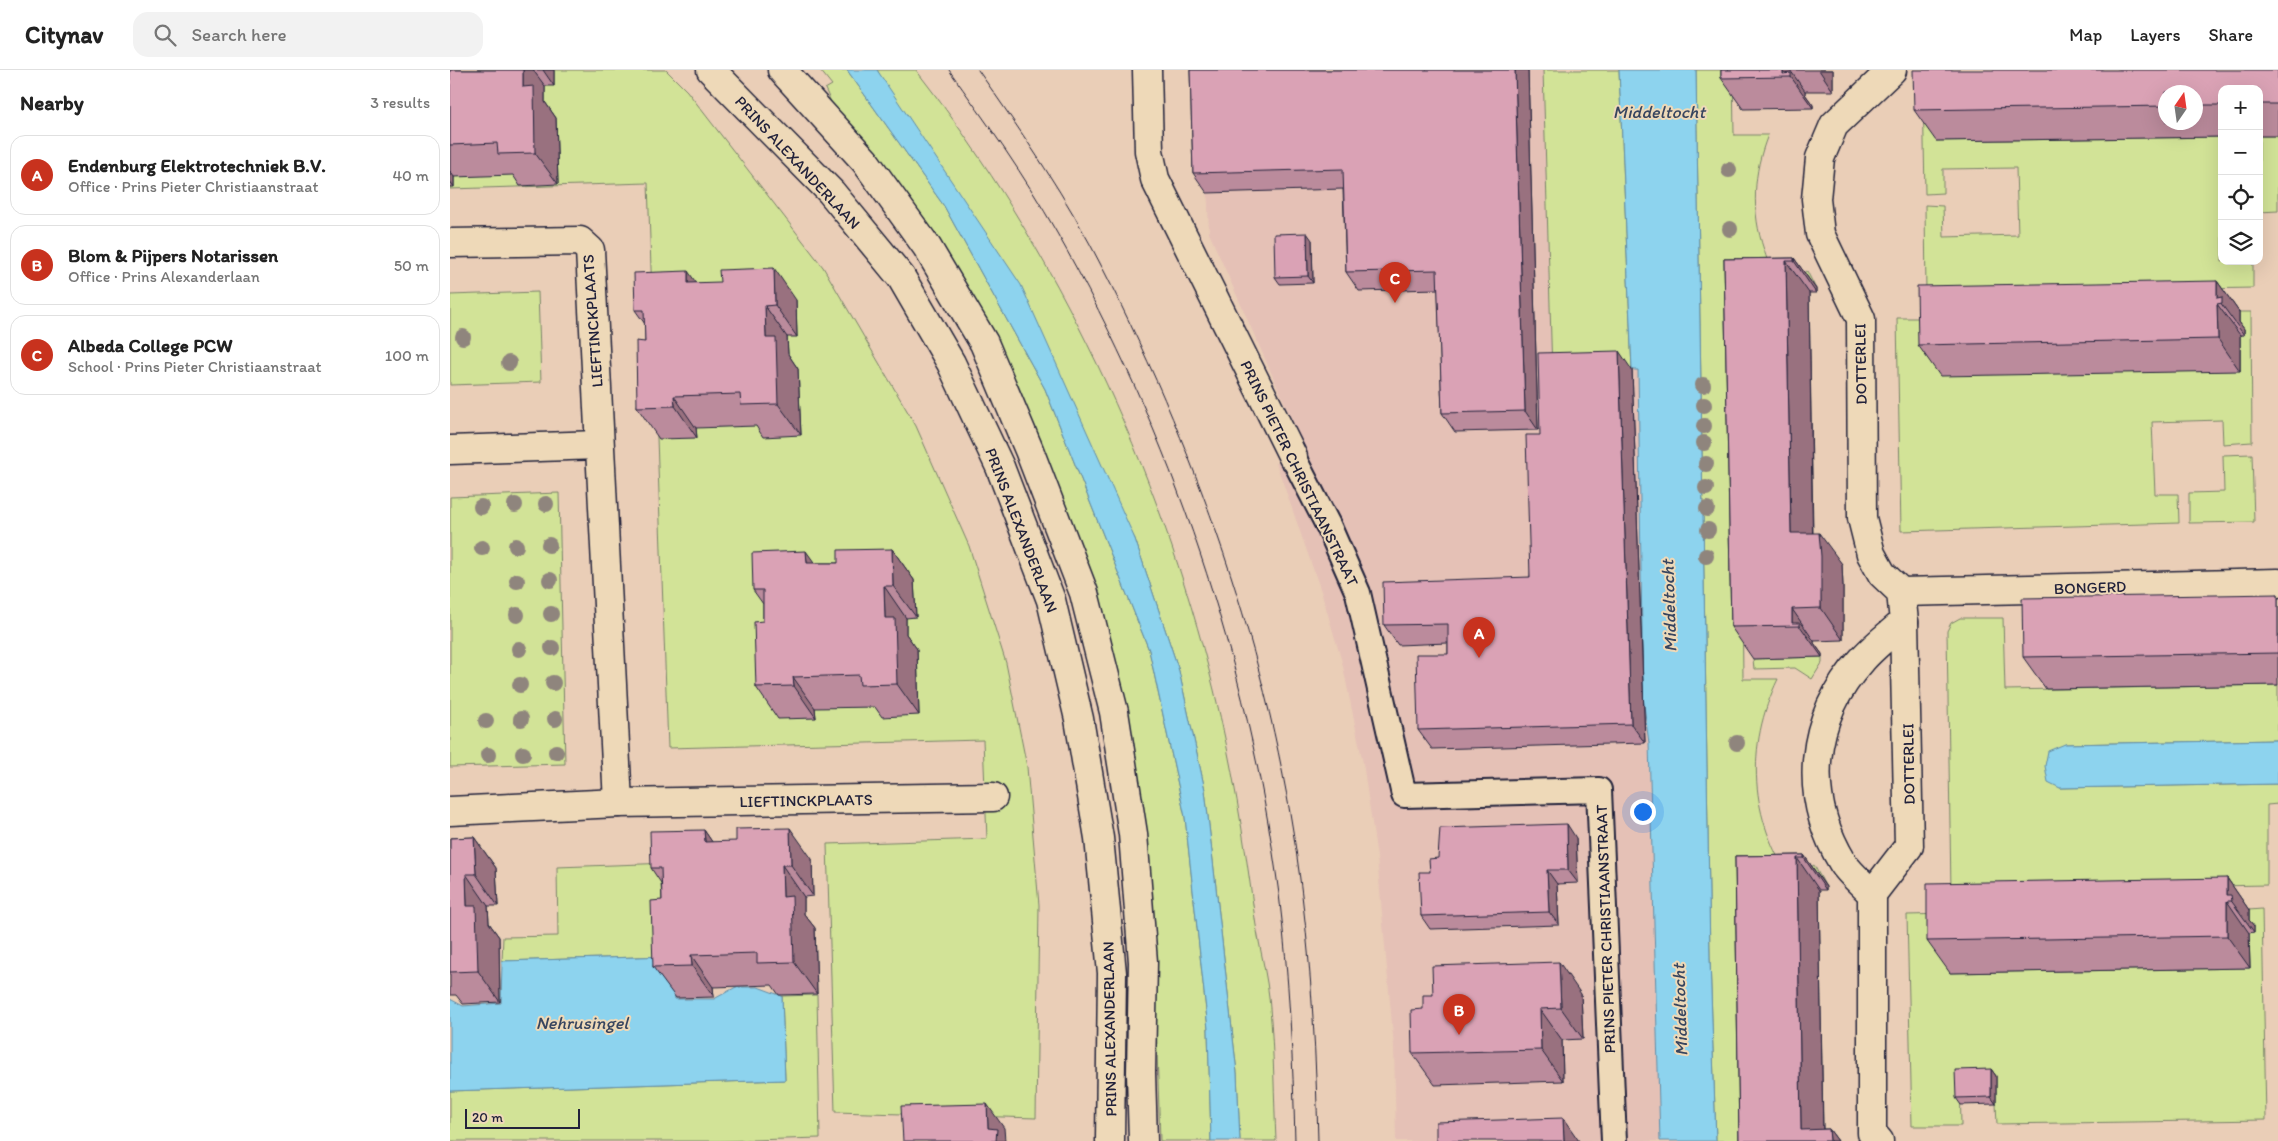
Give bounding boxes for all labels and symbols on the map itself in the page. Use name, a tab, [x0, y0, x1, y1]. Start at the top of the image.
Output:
north arrow	[2158, 85, 2203, 130]
street label: PRINS ALEXANDERLAAN	[731, 92, 864, 233]
water label: Middeltocht	[1613, 101, 1707, 123]
street label: LIEFTINCKPLAATS	[578, 254, 607, 388]
pin: C	[1379, 262, 1411, 303]
street label: DOTTERLEI	[1850, 323, 1871, 405]
street label: PRINS PIETER CHRISTIAANSTRAAT	[1236, 357, 1363, 589]
street label: PRINS ALEXANDERLAAN	[981, 445, 1062, 615]
water label: Middeltocht	[1656, 557, 1682, 653]
street label: BONGERD	[2053, 577, 2127, 598]
pin: A	[1463, 617, 1495, 658]
street label: DOTTERLEI	[1898, 723, 1919, 805]
street label: LIEFTINCKPLAATS	[739, 790, 873, 811]
your location	[1630, 799, 1656, 825]
street label: PRINS PIETER CHRISTIAANSTRAAT	[1592, 804, 1619, 1054]
street label: PRINS ALEXANDERLAAN	[1098, 941, 1121, 1117]
water label: Middeltocht	[1667, 961, 1693, 1057]
pin: B	[1443, 994, 1475, 1035]
water label: Nehrusingel	[536, 1012, 630, 1034]
scale bar	[465, 1106, 580, 1129]

